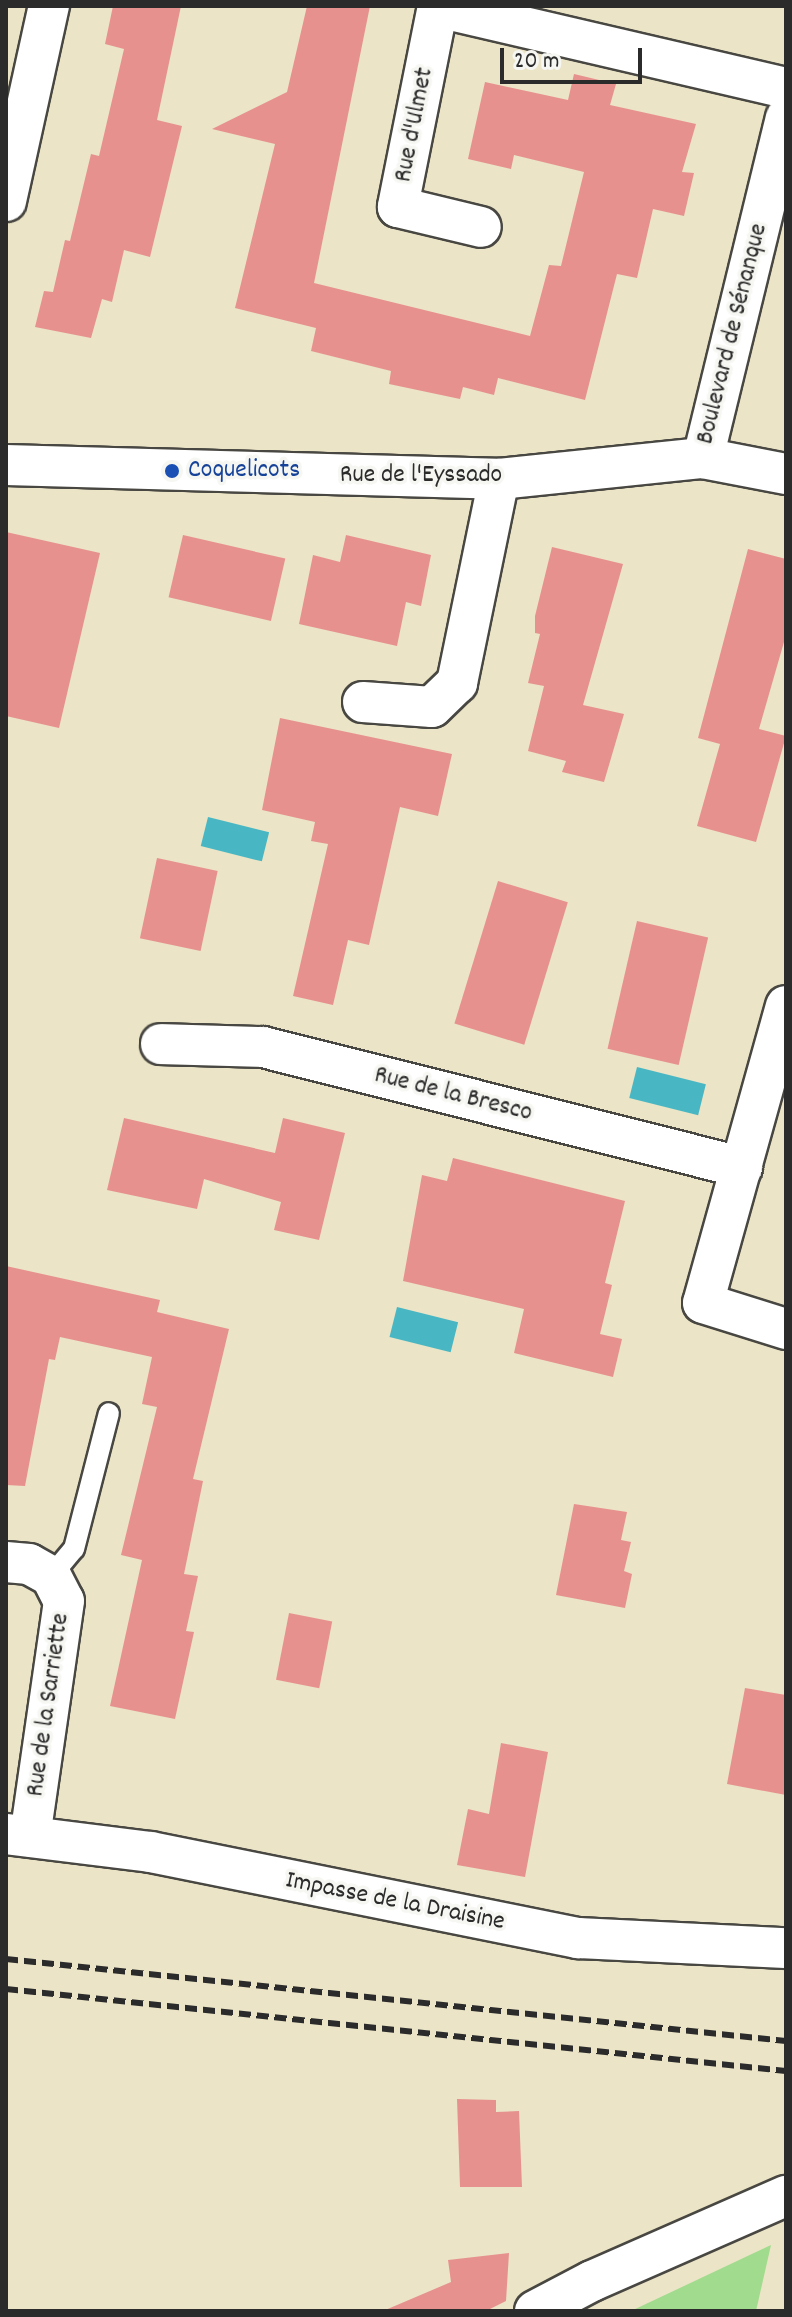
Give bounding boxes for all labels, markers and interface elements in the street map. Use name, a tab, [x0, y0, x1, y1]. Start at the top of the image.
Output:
scale bar	[504, 32, 646, 82]
text: 20 m	[514, 45, 560, 79]
street label: Rue d'Ulmet	[389, 65, 441, 185]
street label: Boulevard de Sénanque	[690, 220, 776, 448]
place label: Coquelicots	[188, 455, 300, 487]
street label: Rue de l'Eyssado	[340, 460, 502, 492]
marker: Coquelicots	[163, 462, 181, 480]
street label: Rue de la Bresco	[371, 1060, 535, 1130]
street label: Rue de la Sarriette	[21, 1611, 77, 1799]
street label: Impasse de la Draisine	[283, 1865, 507, 1939]

